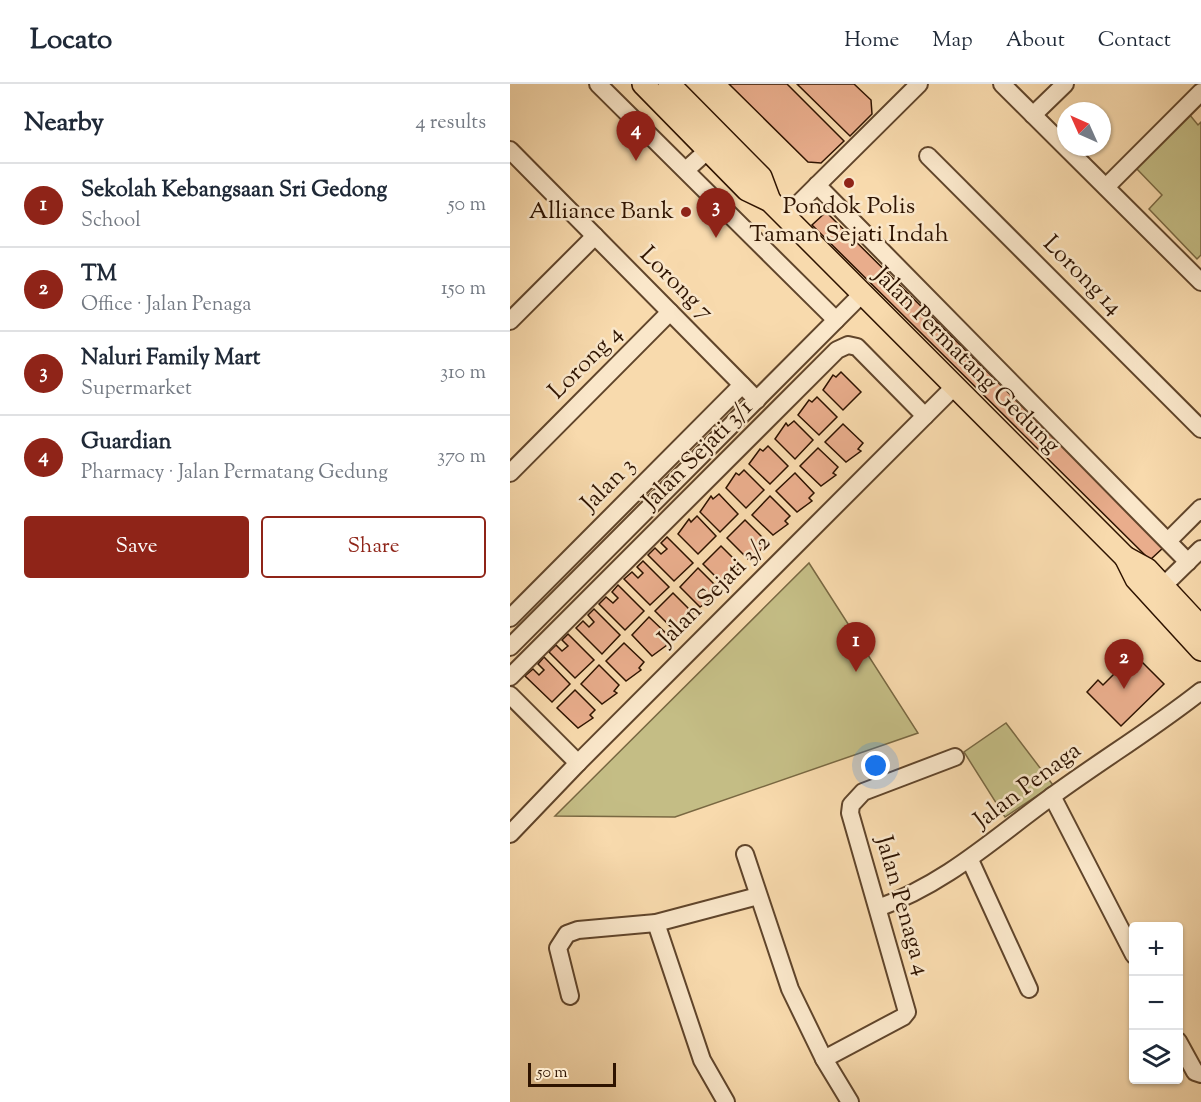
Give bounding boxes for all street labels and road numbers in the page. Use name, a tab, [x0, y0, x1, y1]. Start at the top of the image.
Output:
street label: Lorong 14	[1034, 228, 1130, 324]
street label: Lorong 7	[631, 239, 721, 329]
street label: Jalan Permatang Gedung	[863, 258, 1067, 462]
street label: Lorong 4	[541, 318, 631, 408]
street label: Jalan Sejati 3/1	[634, 392, 761, 519]
street label: Jalan 3	[573, 450, 644, 521]
street label: Jalan Sejati 3/2	[650, 527, 779, 656]
street label: Jalan Penaga	[966, 734, 1089, 839]
street label: Jalan Penaga 4	[865, 830, 938, 980]

